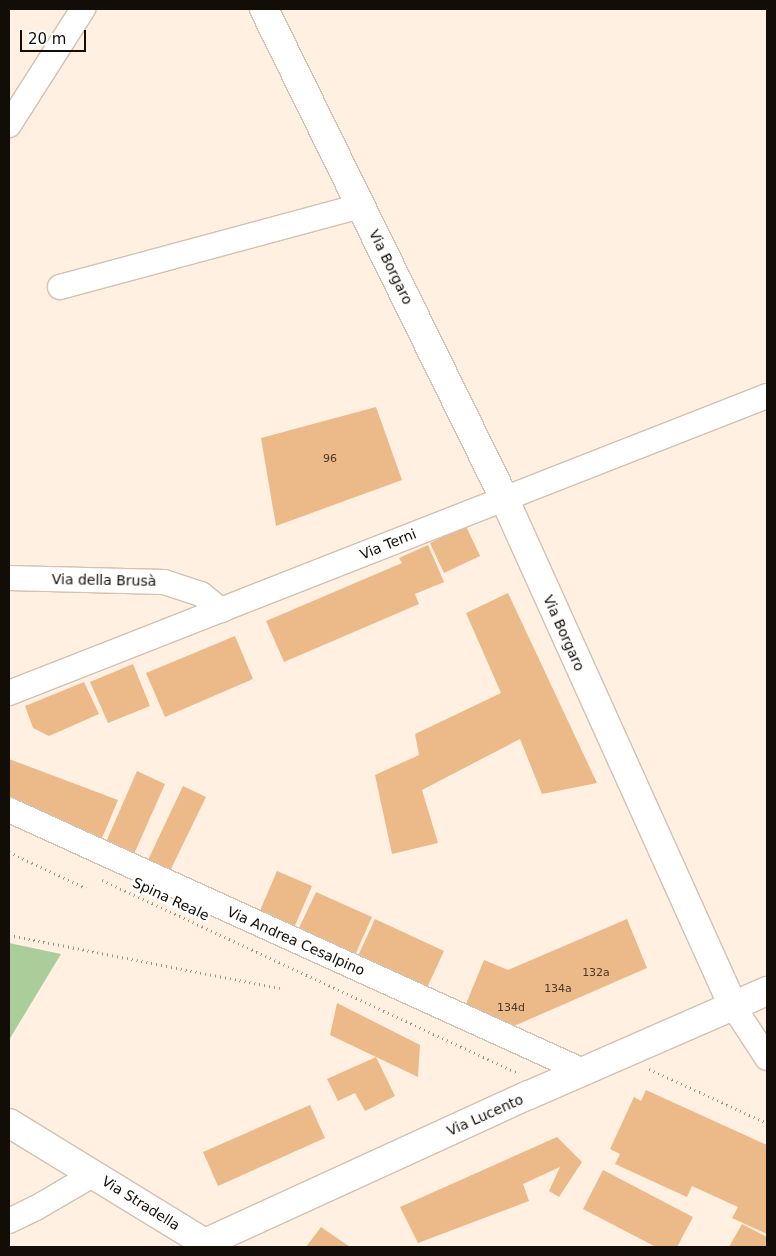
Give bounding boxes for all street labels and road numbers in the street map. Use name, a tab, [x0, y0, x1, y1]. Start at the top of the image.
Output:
street label: Via Borgaro	[366, 227, 416, 307]
street label: Via Terni	[357, 525, 419, 563]
street label: Via della Brusà	[52, 571, 156, 589]
street label: Via Borgaro	[540, 592, 588, 674]
street label: Spina Reale	[130, 874, 212, 924]
street label: Via Andrea Cesalpino	[225, 903, 367, 979]
street label: Via Lucento	[444, 1091, 526, 1139]
street label: Via Stradella	[99, 1172, 183, 1234]

